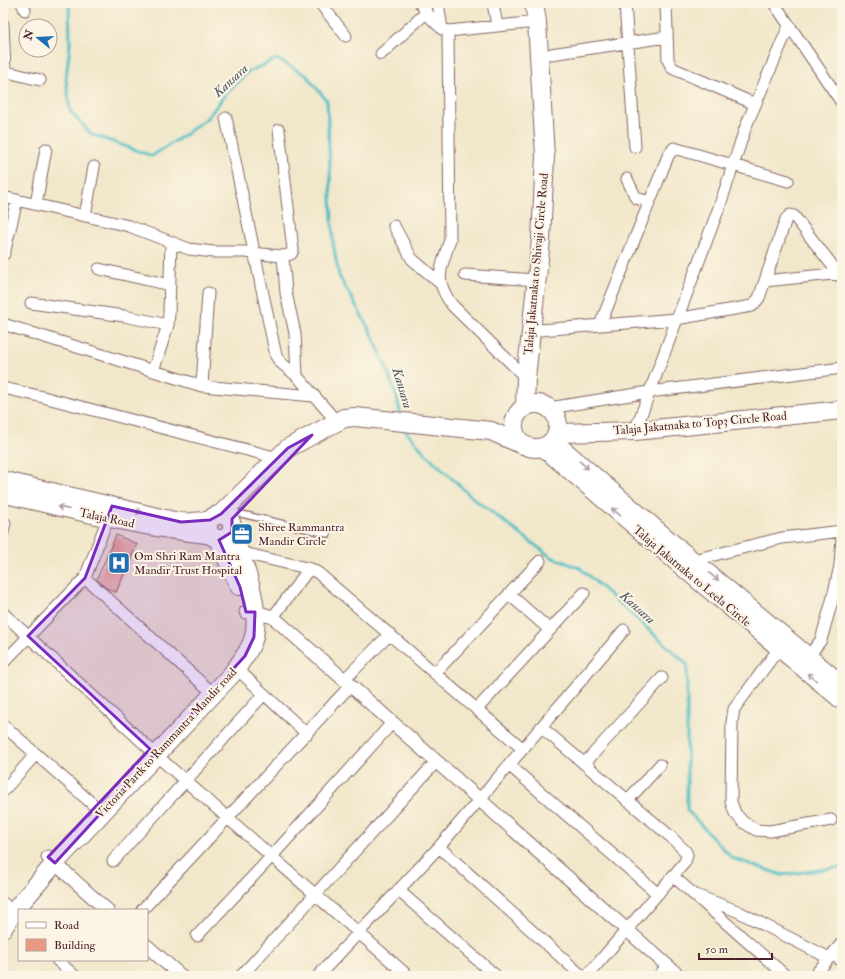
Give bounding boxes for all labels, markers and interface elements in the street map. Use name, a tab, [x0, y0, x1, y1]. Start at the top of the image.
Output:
north arrow	[18, 18, 58, 58]
text: N	[21, 27, 37, 43]
water label: Kansara	[209, 61, 251, 101]
street label: Talaja Jakatnaka to Shivaji Circle Road	[521, 172, 552, 356]
water label: Kansara	[388, 365, 416, 411]
street label: Talaja Jakatnaka to Top3 Circle Road	[613, 408, 788, 439]
one-way arrow	[578, 461, 589, 470]
one-way arrow	[57, 504, 70, 511]
street label: Talaja Road	[78, 505, 136, 532]
one-way arrow	[611, 507, 622, 516]
one-way arrow	[129, 508, 142, 516]
place label: Shree Rammantra Mandir Circle	[258, 520, 346, 549]
office icon: Shree Rammantra Mandir Circle	[229, 521, 255, 547]
street label: Talaja Jakatnaka to Leela Circle	[630, 523, 754, 630]
place label: Om Shri Ram Mantra Mandir Trust Hospital	[134, 549, 242, 578]
hospital icon: Om Shri Ram Mantra Mandir Trust Hospital	[106, 550, 132, 576]
one-way arrow	[709, 573, 720, 581]
water label: Kansara	[616, 587, 658, 628]
street label: Victoria Partk to Rammantra Mandir road	[93, 665, 240, 822]
one-way arrow	[806, 673, 817, 682]
legend	[18, 909, 148, 961]
text: Road	[54, 918, 79, 933]
scale bar	[699, 935, 772, 961]
text: Building	[54, 938, 97, 953]
text: 50 m	[705, 942, 729, 957]

